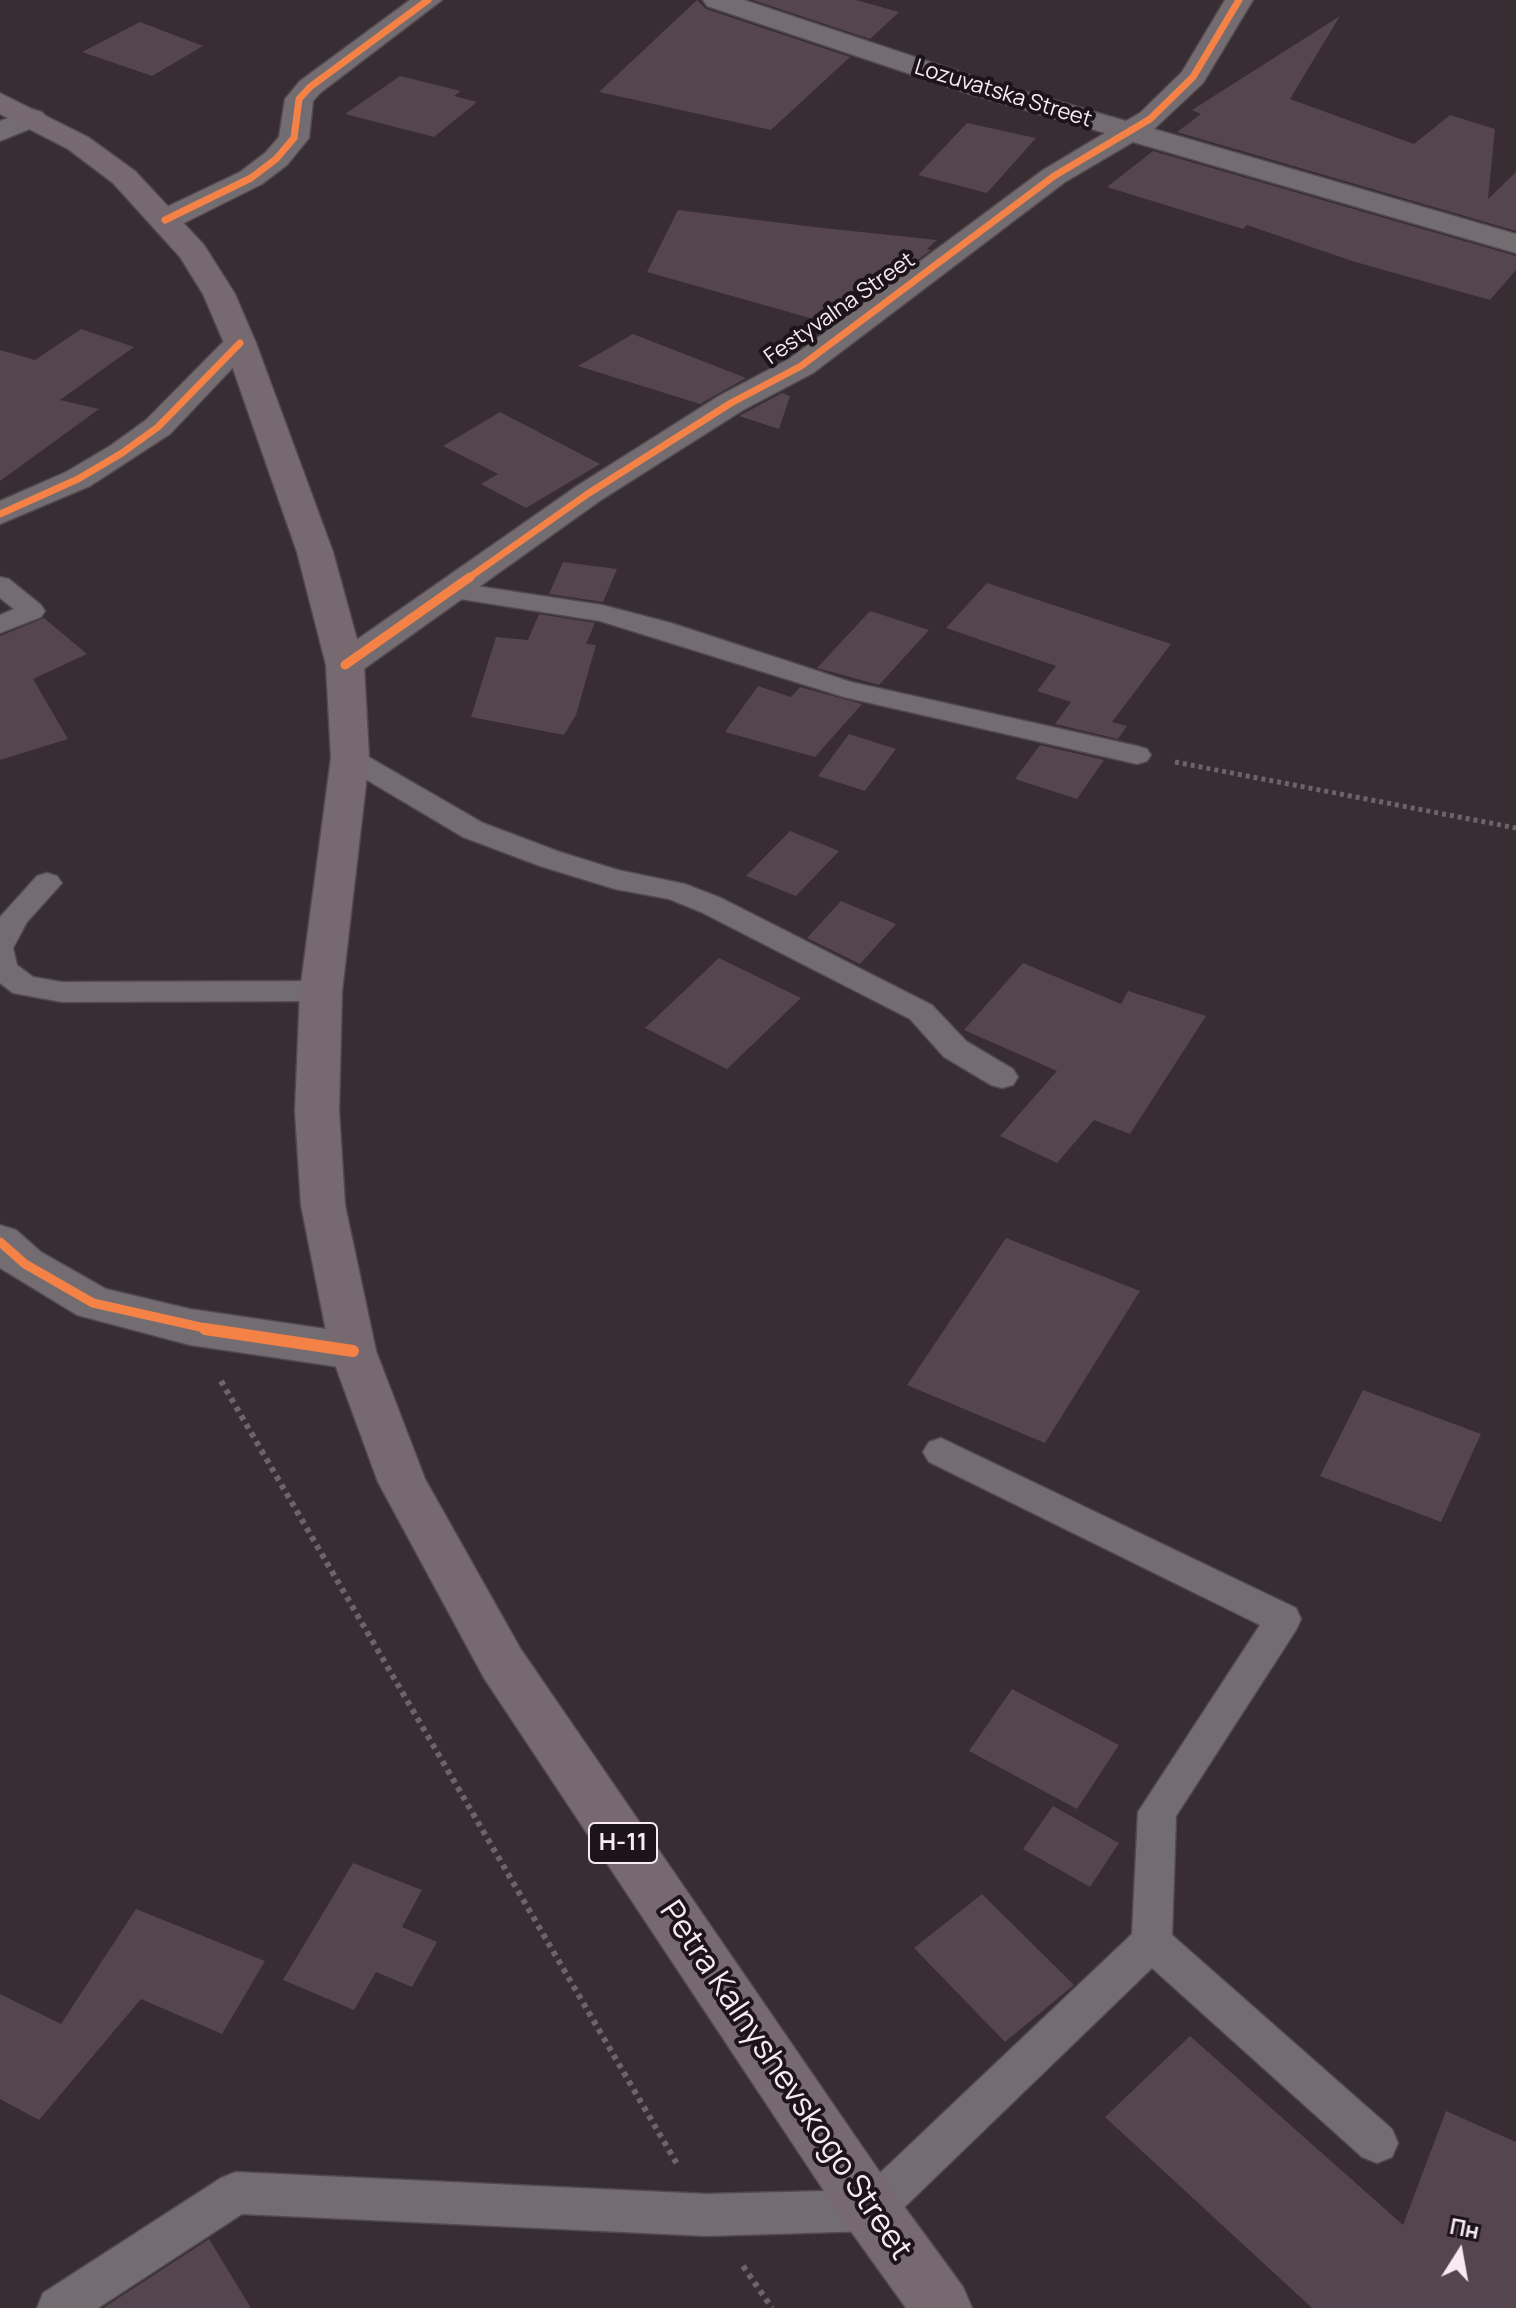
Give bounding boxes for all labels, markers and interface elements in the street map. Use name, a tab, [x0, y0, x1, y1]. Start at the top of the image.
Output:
street label: Lozuvatska Street	[911, 55, 1095, 133]
street label: Festyvalna Street	[760, 247, 920, 371]
road number: Н-11	[589, 1823, 657, 1863]
street label: Petra Kalnyshevskogo Street	[650, 1894, 920, 2268]
text: Пн	[1447, 2211, 1482, 2246]
north arrow	[1420, 2212, 1500, 2292]

